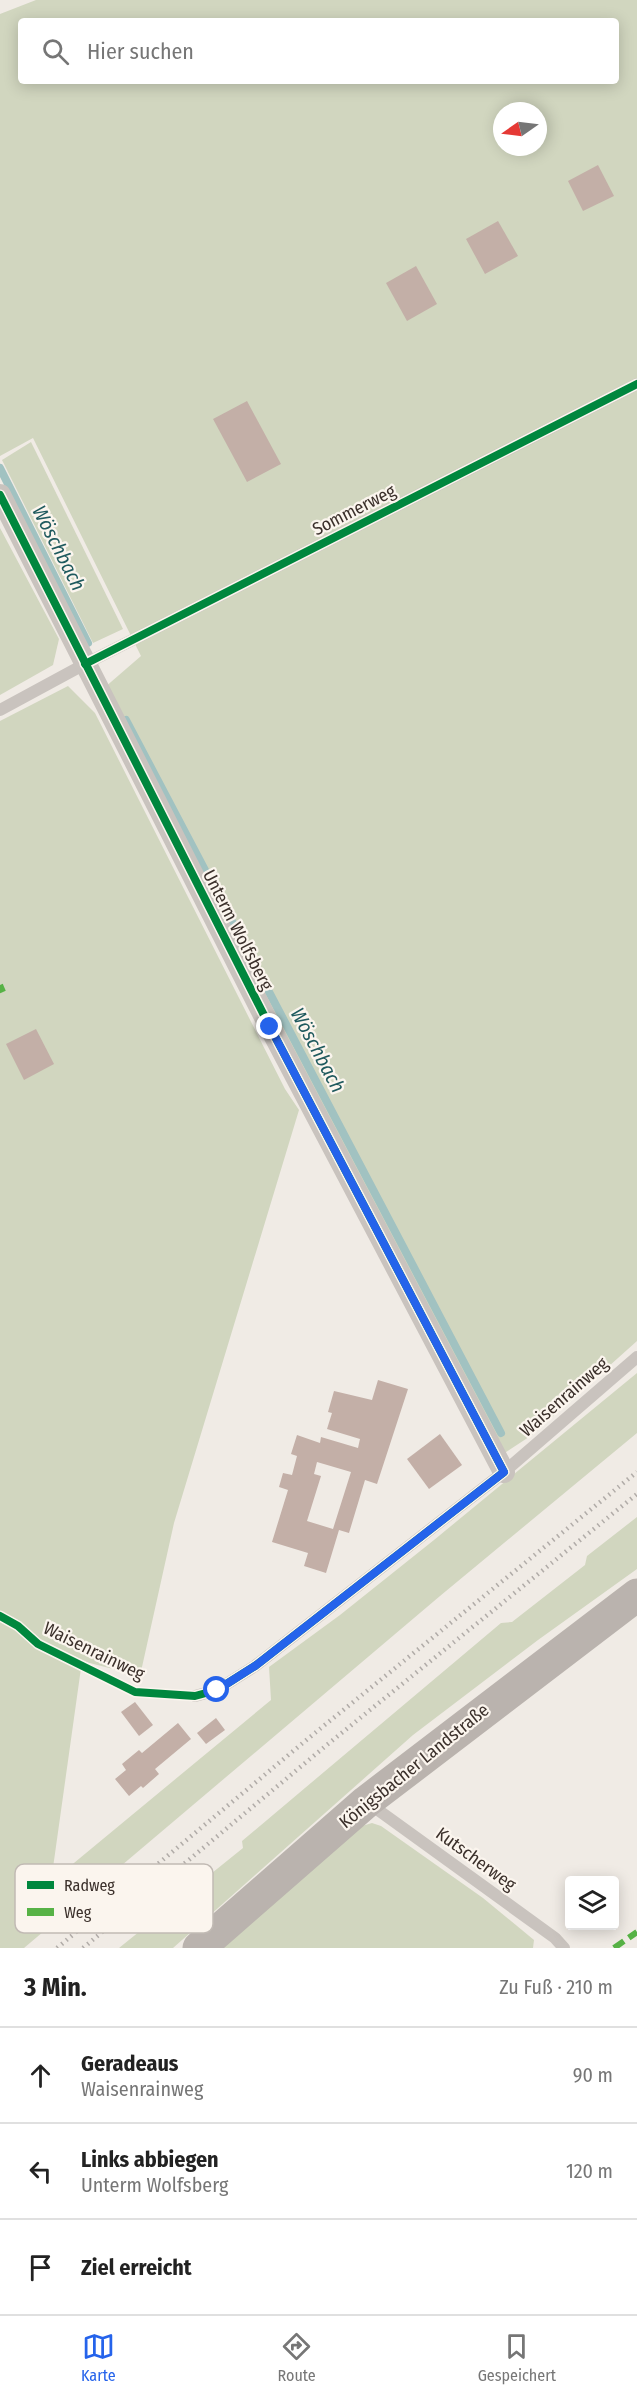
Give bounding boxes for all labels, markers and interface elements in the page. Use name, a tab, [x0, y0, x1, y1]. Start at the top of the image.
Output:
search box	[18, 18, 619, 84]
icon: search	[39, 35, 72, 68]
text: Hier suchen	[87, 38, 194, 65]
north arrow	[493, 102, 547, 156]
street label: Sommerweg	[309, 479, 400, 540]
water label: Wöschbach	[27, 501, 91, 595]
street label: Unterm Wolfsberg	[198, 866, 278, 995]
water label: Wöschbach	[286, 1004, 350, 1096]
route end	[256, 1013, 282, 1039]
street label: Waisenrainweg	[515, 1352, 613, 1441]
street label: Waisenrainweg	[40, 1617, 149, 1685]
route start	[203, 1676, 229, 1702]
street label: Königsbacher Landstraße	[335, 1699, 493, 1833]
street label: Kutscherweg	[432, 1823, 521, 1896]
legend	[15, 1864, 213, 1933]
text: Radweg	[64, 1876, 115, 1895]
map controls	[565, 1876, 619, 1930]
button: layers	[565, 1876, 619, 1930]
text: Weg	[64, 1903, 92, 1922]
text: 3 Min.	[24, 1972, 87, 2003]
text: Zu Fuß · 210 m	[499, 1975, 613, 1999]
text: Geradeaus	[81, 2050, 178, 2077]
icon: ahead	[24, 2059, 57, 2092]
text: 90 m	[573, 2063, 613, 2087]
text: Waisenrainweg	[81, 2077, 203, 2101]
text: Links abbiegen	[81, 2146, 219, 2173]
icon: left	[24, 2155, 57, 2188]
text: 120 m	[566, 2159, 613, 2183]
text: Unterm Wolfsberg	[81, 2173, 228, 2197]
icon: arrive	[24, 2251, 57, 2284]
text: Ziel erreicht	[81, 2254, 192, 2281]
tab: Karte	[81, 2330, 116, 2385]
tab: Route	[278, 2330, 316, 2385]
tab: Gespeichert	[478, 2330, 556, 2385]

